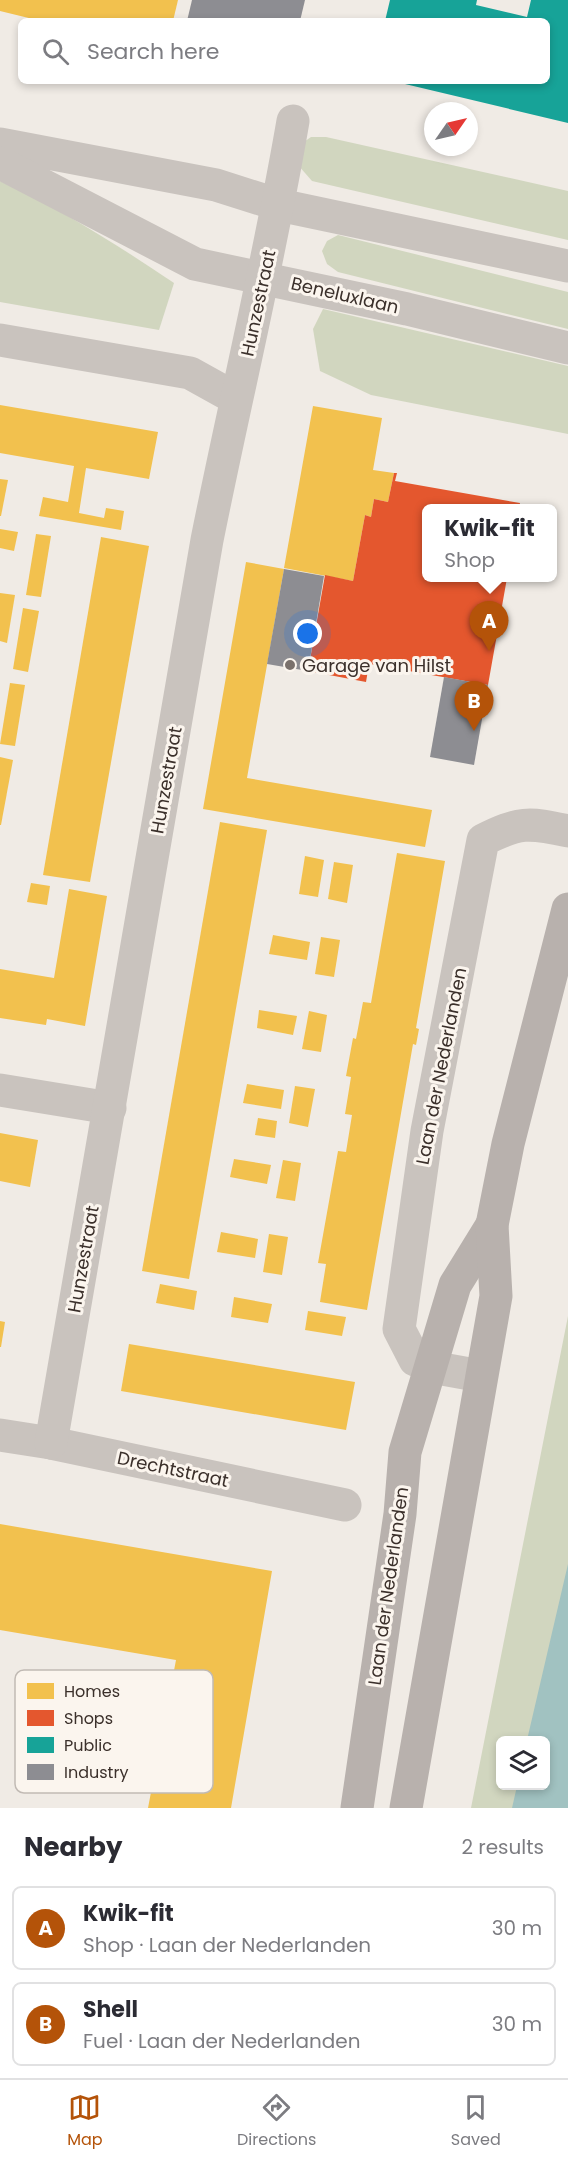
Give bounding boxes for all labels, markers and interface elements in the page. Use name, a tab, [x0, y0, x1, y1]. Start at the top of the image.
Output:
search box	[18, 18, 550, 84]
icon: search	[39, 35, 72, 68]
text: Search here	[87, 36, 220, 67]
north arrow	[424, 102, 478, 156]
street label: Hunzestraat	[235, 247, 281, 359]
street label: Beneluxlaan	[289, 270, 401, 320]
popup	[422, 504, 557, 582]
text: Kwik-fit	[444, 513, 535, 544]
text: Shop	[444, 546, 495, 574]
pin: A	[470, 602, 508, 651]
your location	[293, 619, 322, 648]
place label: Garage van Hilst	[302, 653, 451, 678]
marker: Garage van Hilst	[283, 658, 297, 672]
pin: B	[454, 682, 494, 731]
street label: Hunzestraat	[144, 724, 188, 836]
street label: Laan der Nederlanden	[410, 965, 472, 1167]
street label: Hunzestraat	[61, 1203, 105, 1315]
street label: Drechtstraat	[115, 1445, 231, 1493]
street label: Laan der Nederlanden	[362, 1485, 414, 1687]
legend	[15, 1670, 213, 1793]
text: Homes	[64, 1680, 120, 1703]
text: Shops	[64, 1707, 113, 1730]
text: Public	[64, 1734, 112, 1757]
map controls	[496, 1736, 550, 1790]
button: layers	[496, 1736, 550, 1790]
text: Industry	[64, 1761, 128, 1784]
text: Nearby	[24, 1829, 122, 1865]
text: 2 results	[461, 1833, 544, 1861]
text: Kwik-fit	[83, 1898, 174, 1929]
text: A	[38, 1914, 53, 1942]
text: 30 m	[492, 1914, 542, 1942]
text: Shop · Laan der Nederlanden	[83, 1931, 371, 1959]
text: Shell	[83, 1994, 138, 2025]
text: B	[39, 2010, 52, 2038]
text: 30 m	[492, 2010, 542, 2038]
text: Fuel · Laan der Nederlanden	[83, 2027, 360, 2055]
tab: Map	[67, 2091, 103, 2152]
tab: Directions	[237, 2091, 316, 2152]
tab: Saved	[451, 2091, 501, 2152]

